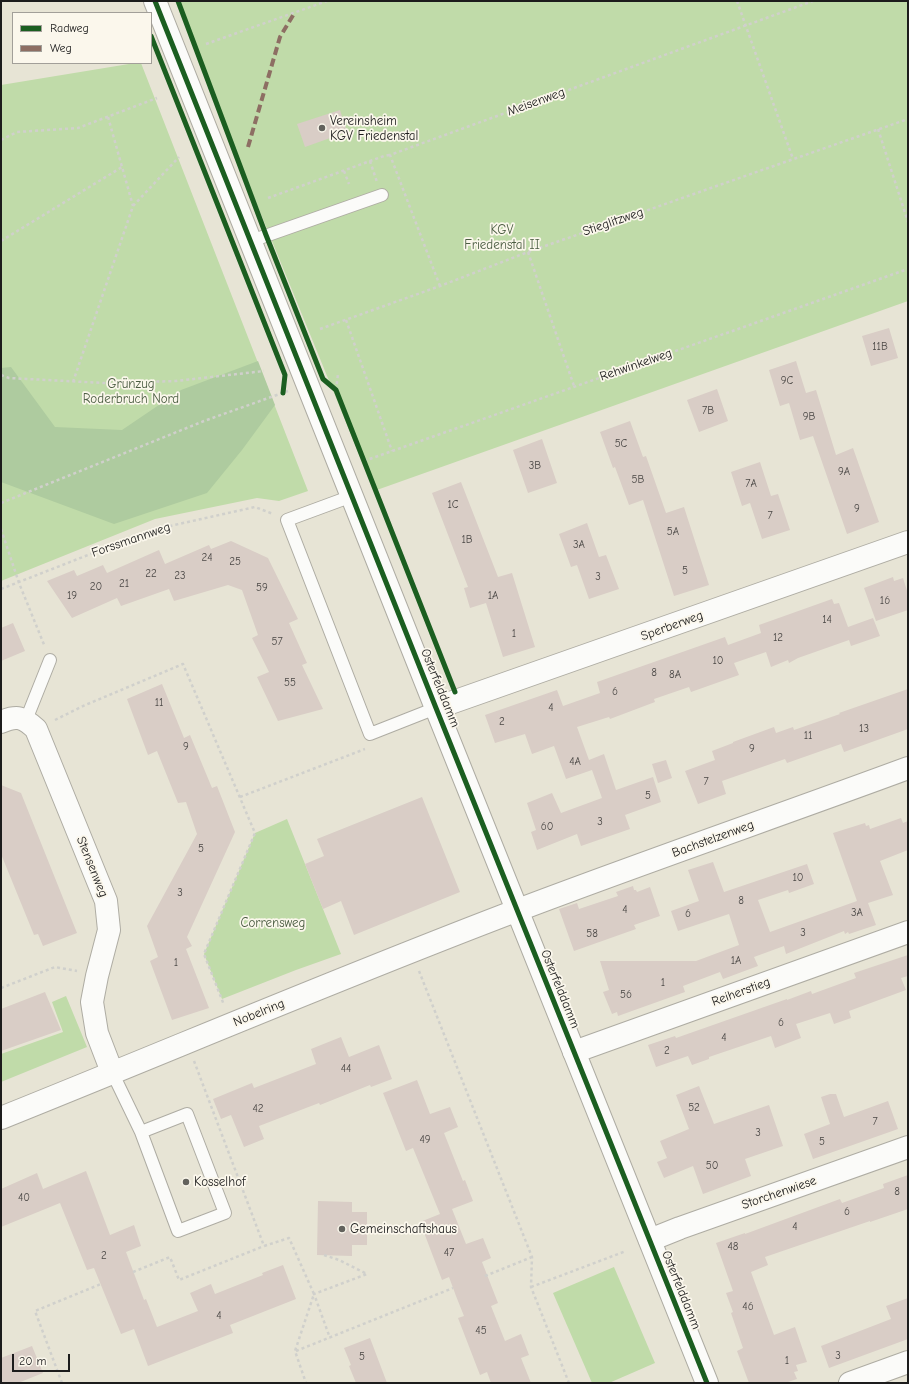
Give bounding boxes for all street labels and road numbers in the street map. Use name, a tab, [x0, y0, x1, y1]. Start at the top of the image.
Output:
street label: Meisenweg	[505, 84, 567, 120]
street label: Stieglitzweg	[581, 204, 645, 240]
street label: Rehwinkelweg	[598, 345, 674, 385]
street label: Forssmannweg	[90, 519, 172, 561]
street label: Sperberweg	[639, 607, 705, 645]
street label: Osterfelddamm	[417, 646, 463, 730]
street label: Bachstelzenweg	[670, 817, 756, 861]
street label: Stensenweg	[73, 834, 111, 900]
street label: Osterfelddamm	[537, 947, 583, 1031]
street label: Reiherstieg	[710, 974, 772, 1010]
street label: Nobelring	[231, 996, 287, 1030]
street label: Storchenwiese	[739, 1173, 819, 1213]
street label: Osterfelddamm	[658, 1248, 704, 1332]

